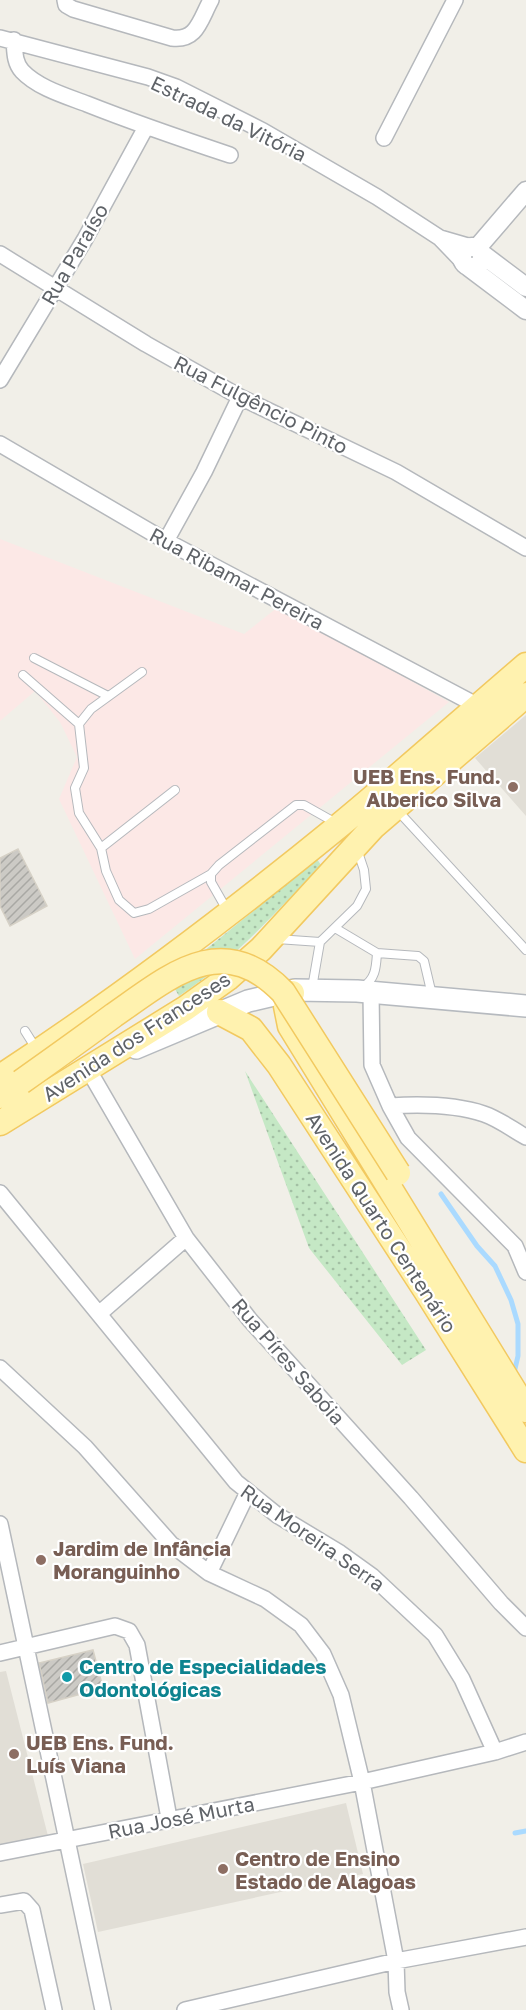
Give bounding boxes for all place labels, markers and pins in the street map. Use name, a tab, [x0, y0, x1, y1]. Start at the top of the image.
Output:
place label: UEB Ens. Fund. Alberico Silva	[353, 764, 501, 811]
marker: UEB Ens. Fund. Alberico Silva	[506, 780, 520, 794]
place label: Jardim de Infância Moranguinho	[53, 1536, 231, 1583]
marker: Jardim de Infância Moranguinho	[34, 1553, 48, 1567]
place label: Centro de Especialidades Odontológicas	[79, 1654, 326, 1701]
marker: Centro de Especialidades Odontológicas	[60, 1670, 74, 1684]
place label: UEB Ens. Fund. Luís Viana	[26, 1730, 174, 1777]
marker: UEB Ens. Fund. Luís Viana	[7, 1747, 21, 1761]
place label: Centro de Ensino Estado de Alagoas	[235, 1846, 416, 1893]
marker: Centro de Ensino Estado de Alagoas	[216, 1862, 230, 1876]

